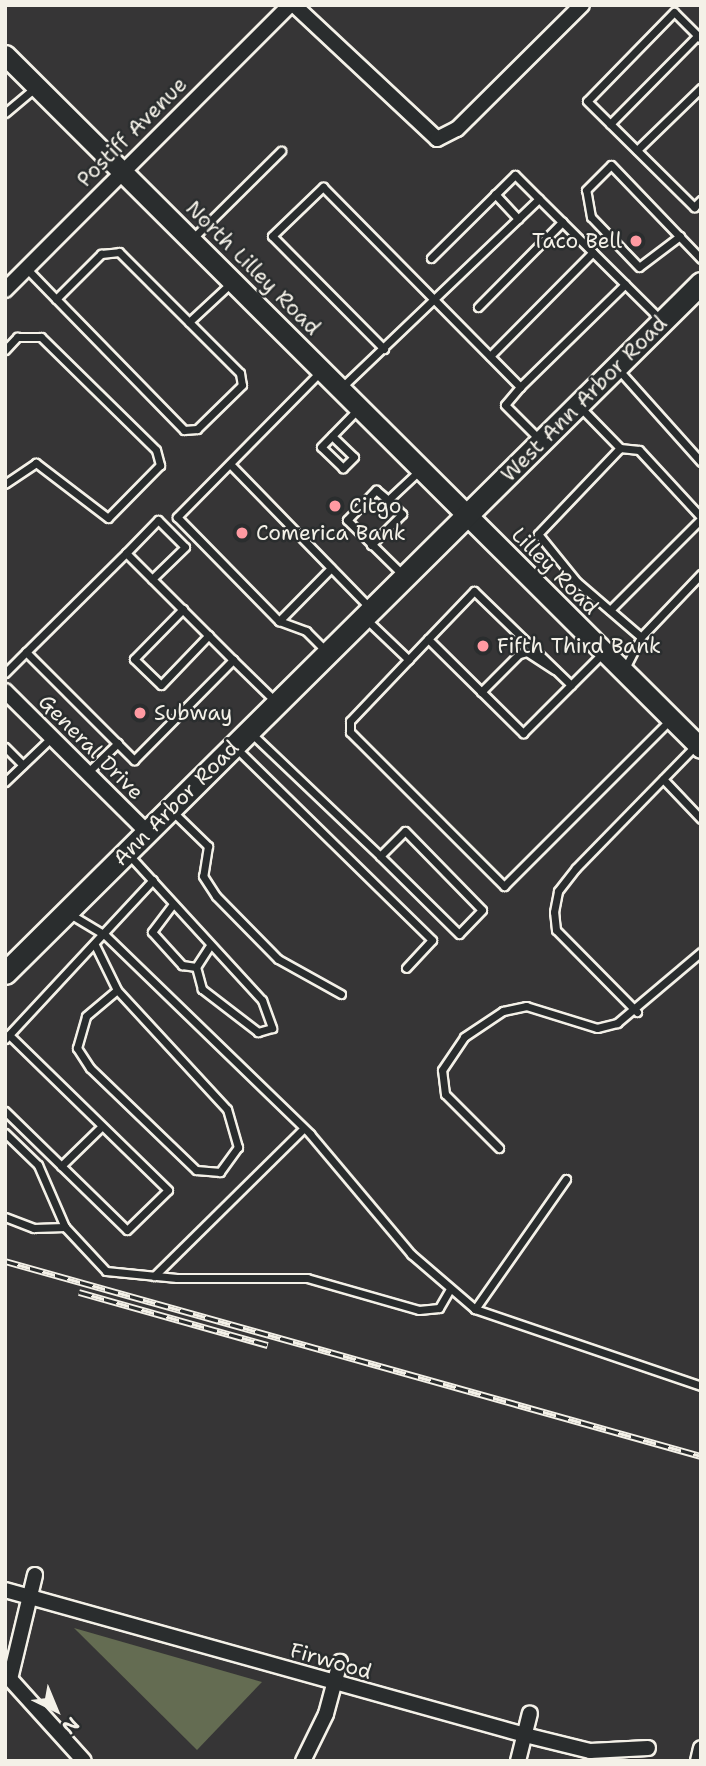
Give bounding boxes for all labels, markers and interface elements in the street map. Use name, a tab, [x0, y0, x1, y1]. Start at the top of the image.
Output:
street label: Postiff Avenue	[72, 72, 192, 192]
street label: North Lilley Road	[181, 196, 325, 340]
place label: Taco Bell	[532, 228, 622, 254]
marker: Taco Bell	[628, 233, 644, 249]
street label: West Ann Arbor Road	[496, 311, 672, 487]
place label: Citgo	[349, 493, 401, 519]
marker: Citgo	[327, 498, 343, 514]
place label: Comerica Bank	[256, 520, 406, 546]
street label: Lilley Road	[506, 522, 604, 620]
marker: Comerica Bank	[234, 525, 250, 541]
place label: Fifth Third Bank	[497, 633, 661, 659]
marker: Fifth Third Bank	[475, 638, 491, 654]
street label: General Drive	[33, 689, 149, 805]
place label: Subway	[154, 700, 232, 726]
marker: Subway	[132, 705, 148, 721]
street label: Ann Arbor Road	[108, 735, 244, 871]
street label: Firwood	[287, 1637, 375, 1685]
north arrow	[21, 1675, 91, 1745]
text: N	[57, 1711, 85, 1740]

